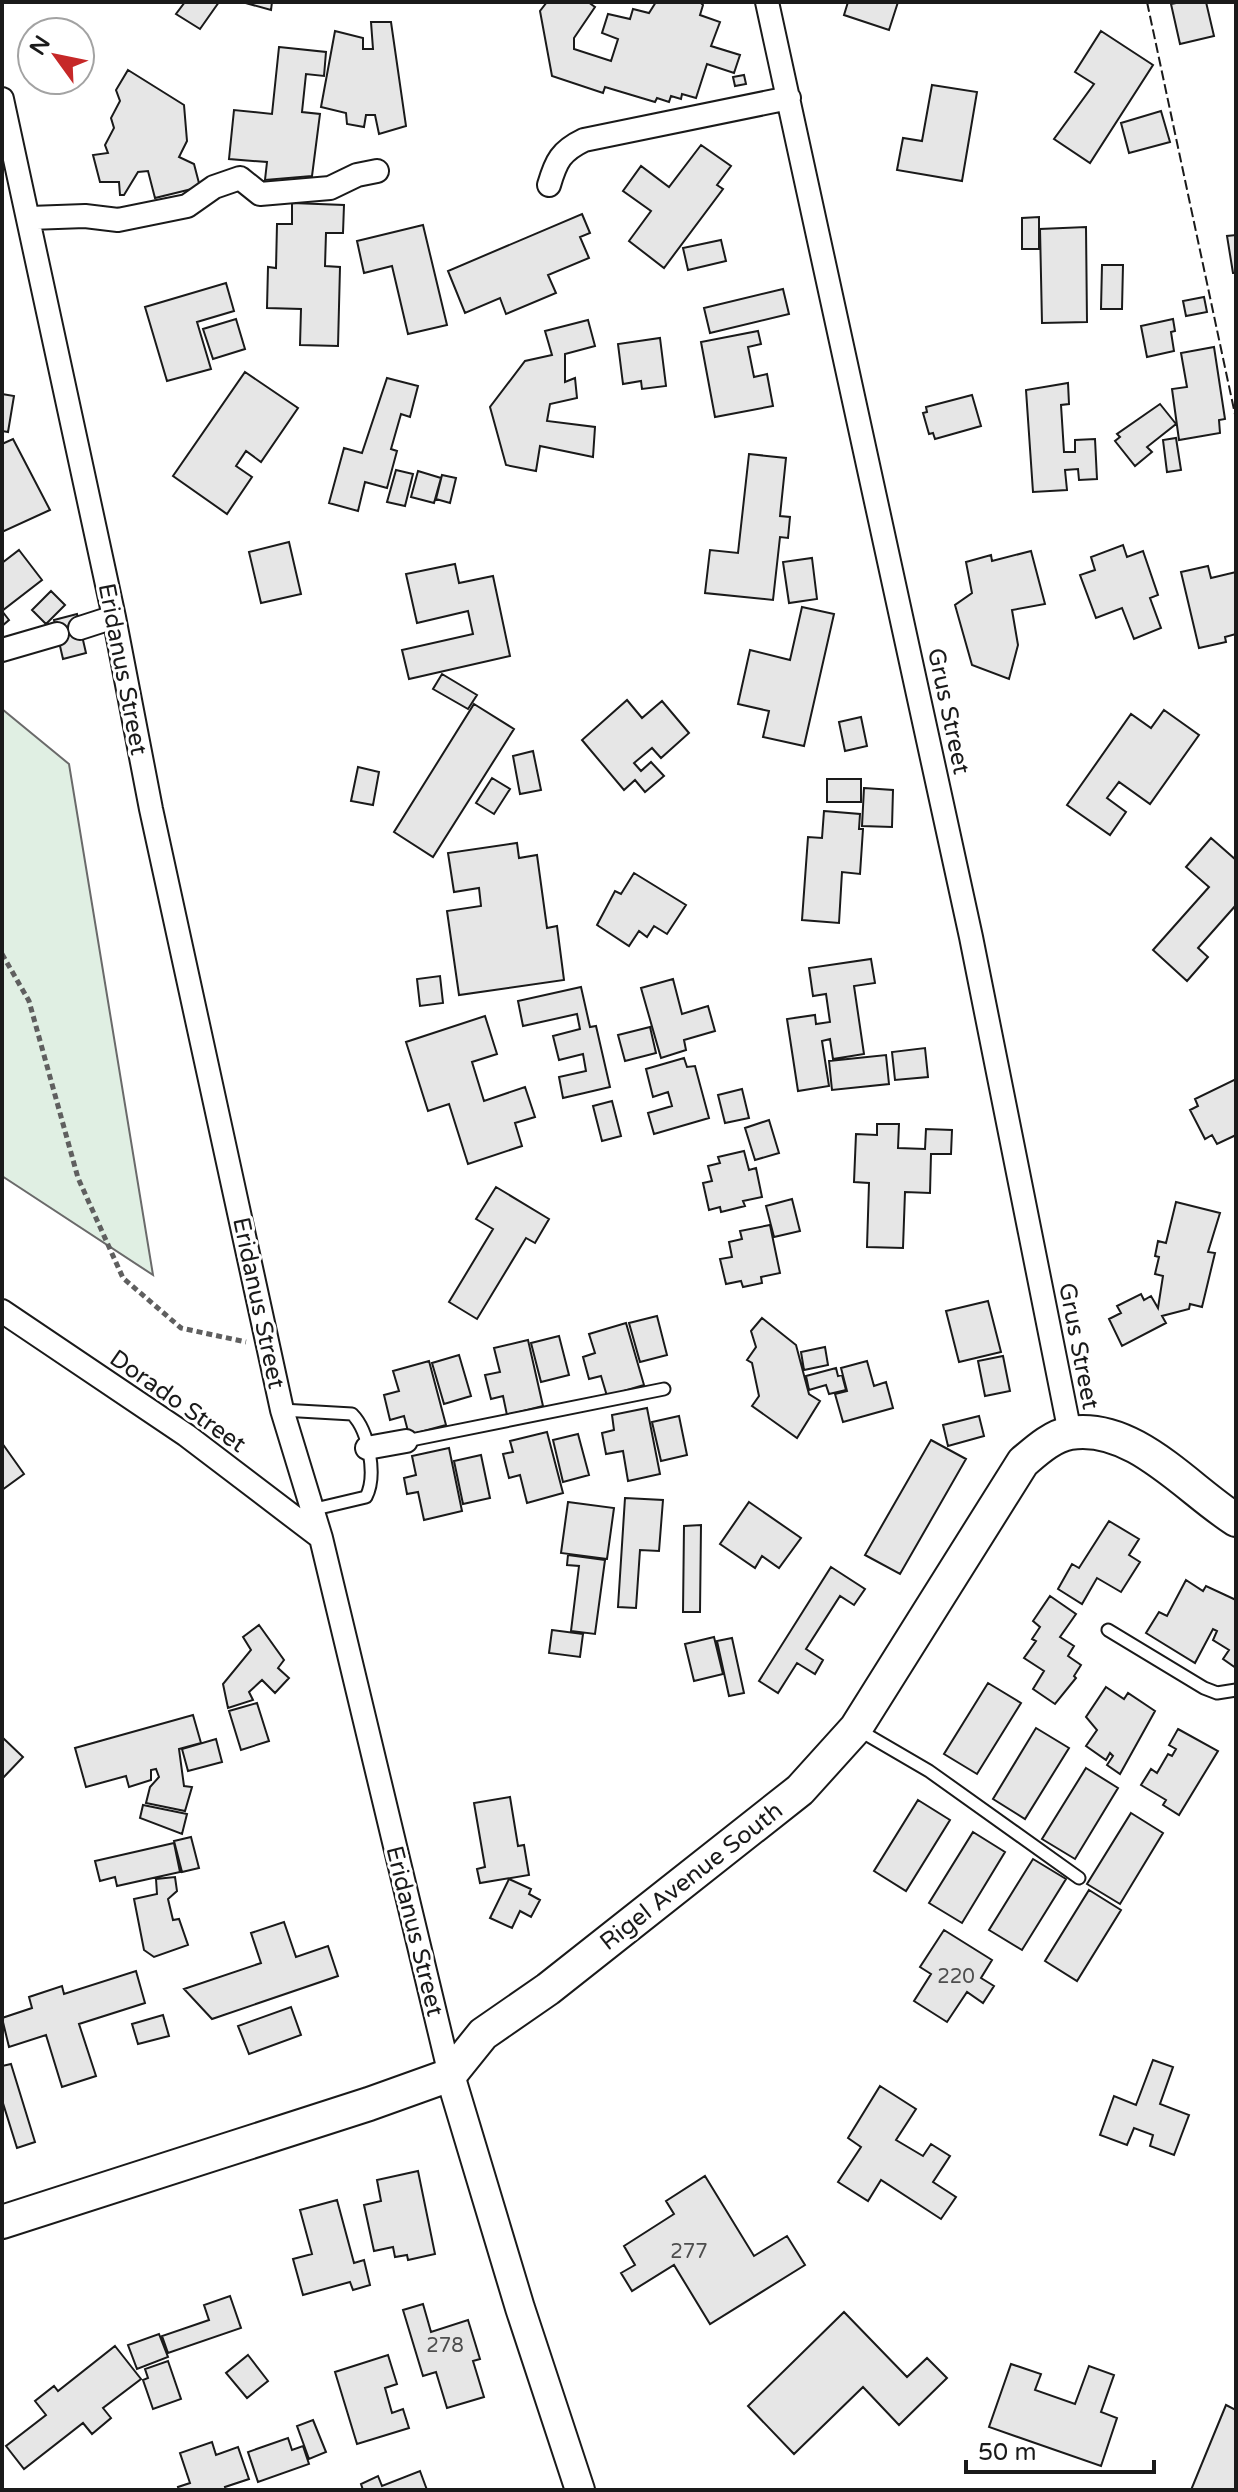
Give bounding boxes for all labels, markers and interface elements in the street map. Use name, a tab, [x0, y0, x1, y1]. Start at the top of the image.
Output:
north arrow	[16, 16, 96, 96]
text: N	[24, 31, 56, 60]
street label: Eridanus Street	[92, 581, 153, 757]
street label: Grus Street	[921, 645, 976, 777]
street label: Eridanus Street	[226, 1215, 291, 1391]
street label: Grus Street	[1052, 1280, 1105, 1412]
street label: Dorado Street	[104, 1344, 251, 1459]
street label: Rigel Avenue South	[594, 1796, 788, 1957]
street label: Eridanus Street	[379, 1843, 450, 2019]
house number: 220	[937, 1965, 975, 1989]
house number: 277	[670, 2240, 708, 2264]
house number: 278	[426, 2334, 464, 2358]
scale bar	[966, 2424, 1154, 2474]
text: 50 m	[978, 2438, 1036, 2467]

